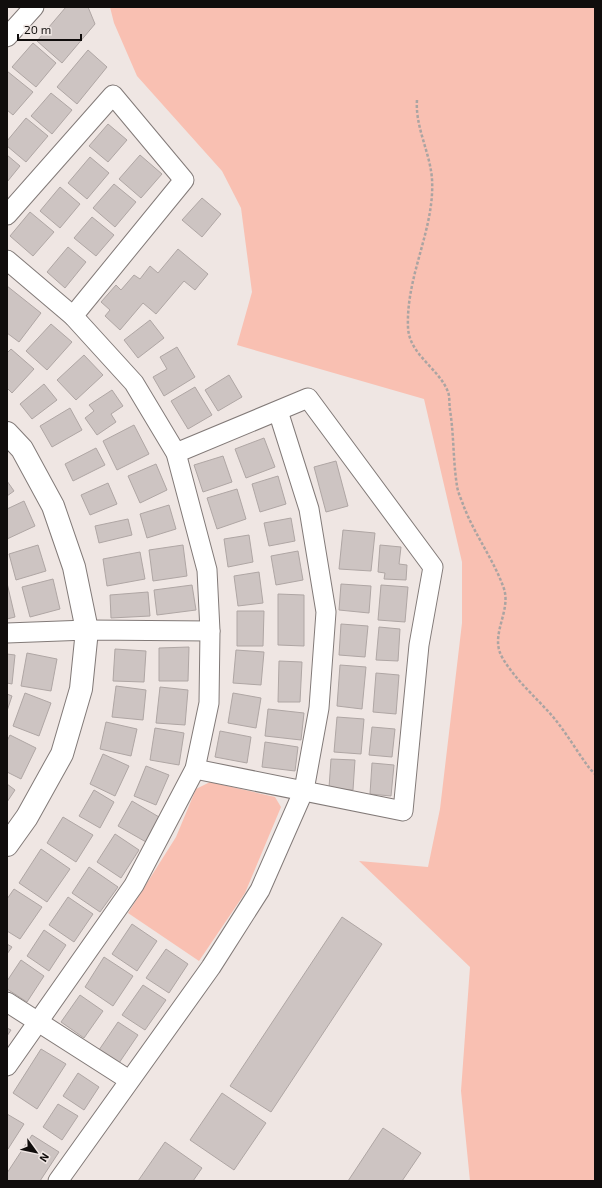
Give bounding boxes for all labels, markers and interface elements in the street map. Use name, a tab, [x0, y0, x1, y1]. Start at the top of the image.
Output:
scale bar	[18, 16, 81, 42]
text: 20 m	[24, 22, 51, 36]
north arrow	[16, 1132, 56, 1172]
text: N	[37, 1151, 52, 1165]

